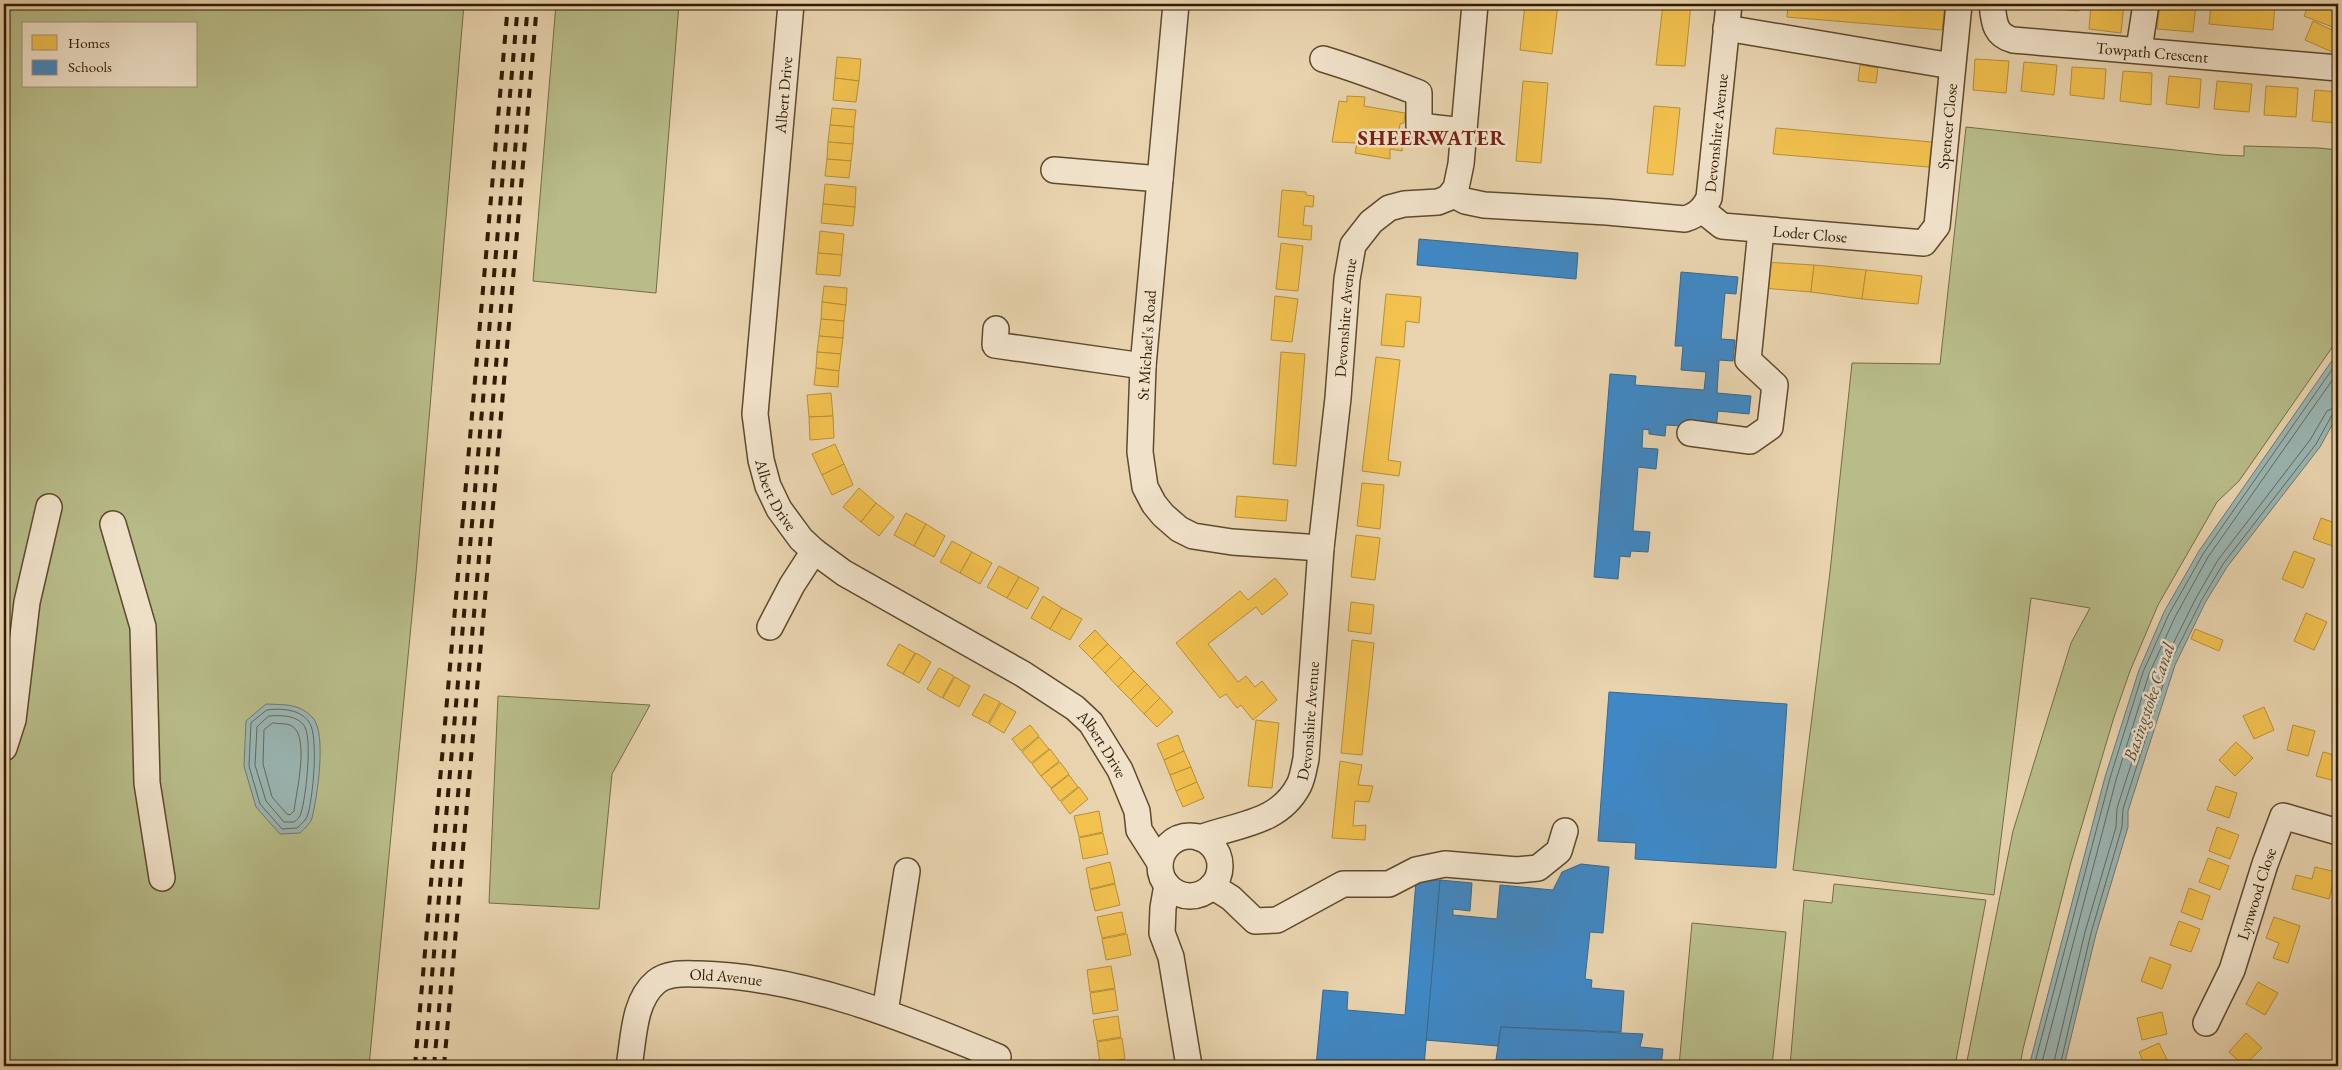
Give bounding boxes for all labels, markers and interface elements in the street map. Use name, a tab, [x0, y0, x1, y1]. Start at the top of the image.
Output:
legend	[22, 22, 198, 88]
text: Homes	[68, 33, 110, 52]
street label: Towpath Crescent	[2095, 37, 2209, 68]
street label: Albert Drive	[770, 56, 797, 135]
text: Schools	[68, 57, 112, 76]
street label: Devonshire Avenue	[1700, 73, 1733, 193]
street label: Spencer Close	[1933, 82, 1962, 170]
district label: SHEERWATER	[1357, 124, 1507, 151]
street label: Loder Close	[1772, 220, 1848, 248]
street label: Devonshire Avenue	[1330, 257, 1361, 378]
street label: St Michael's Road	[1132, 288, 1161, 401]
street label: Albert Drive	[750, 456, 801, 535]
water label: Basingstoke Canal	[2117, 639, 2181, 765]
street label: Devonshire Avenue	[1292, 661, 1324, 783]
street label: Albert Drive	[1072, 705, 1132, 781]
street label: Lynwood Close	[2232, 845, 2281, 943]
street label: Old Avenue	[689, 964, 764, 991]

